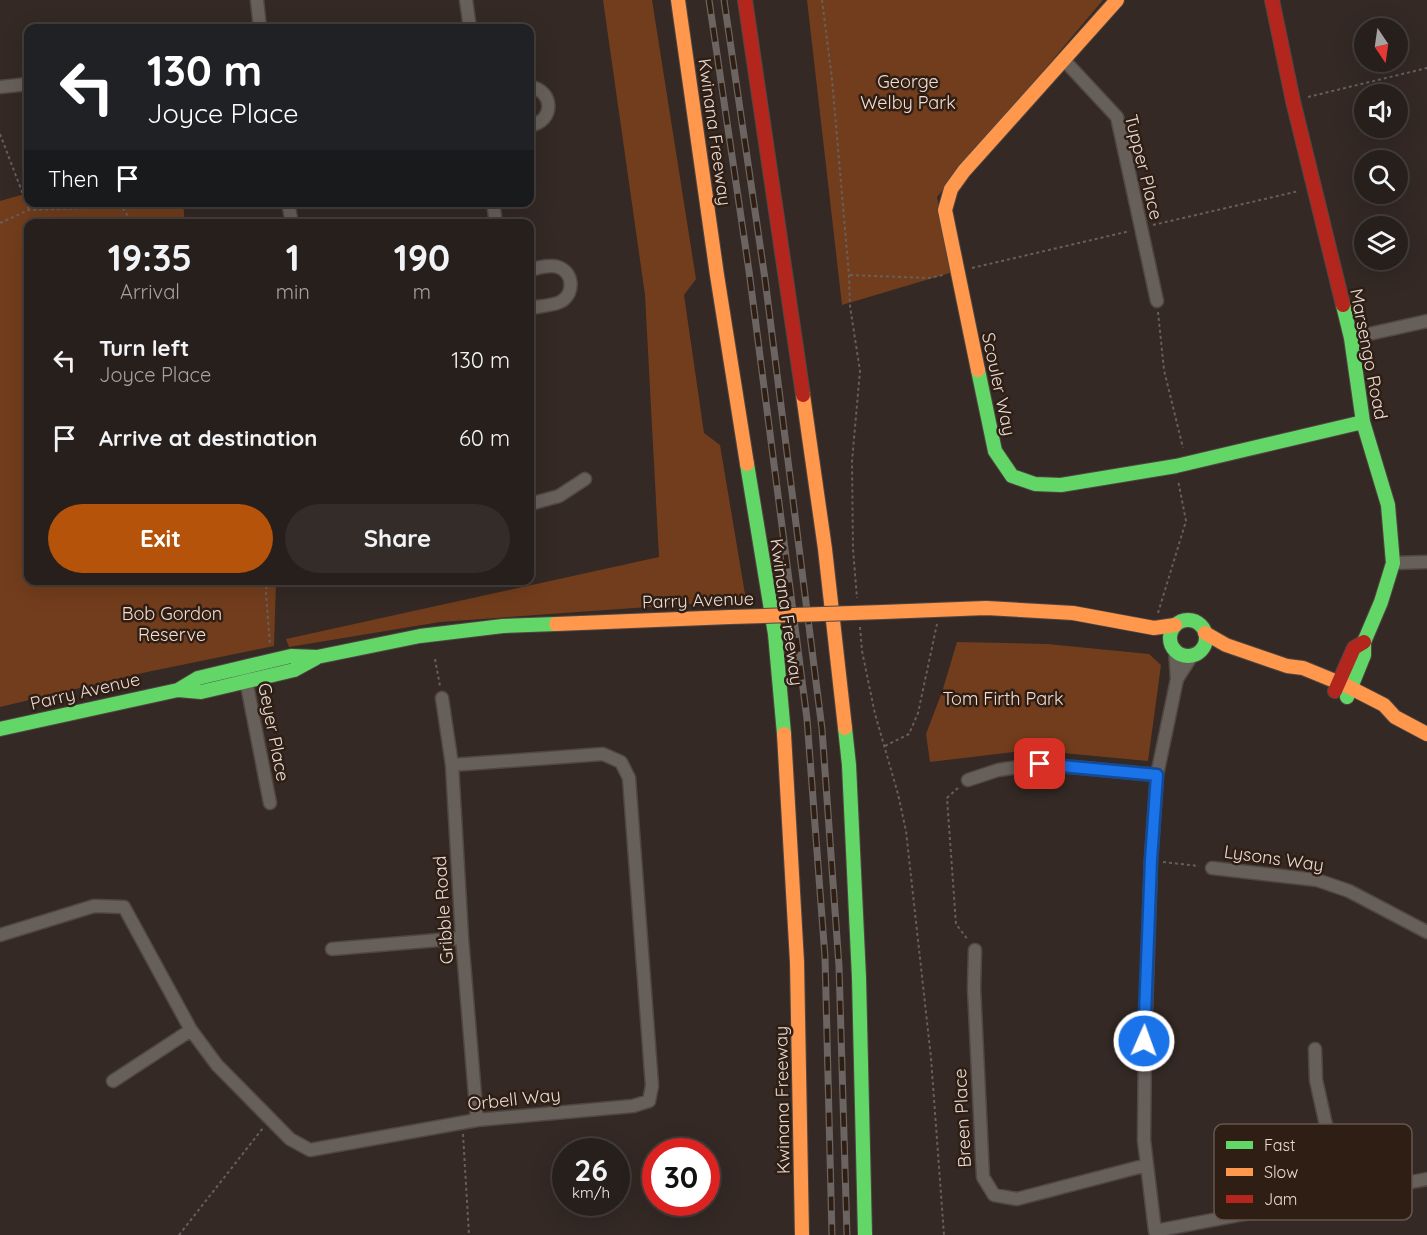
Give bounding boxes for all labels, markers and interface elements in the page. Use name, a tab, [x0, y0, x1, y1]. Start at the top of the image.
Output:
north arrow	[1354, 18, 1408, 72]
map controls	[1354, 18, 1408, 270]
text: 130 m	[147, 44, 262, 97]
icon: left	[48, 48, 126, 126]
street label: Kwinana Freeway	[693, 57, 737, 207]
park label: George Welby Park	[860, 70, 956, 114]
button: sound	[1354, 84, 1408, 138]
text: Joyce Place	[147, 96, 298, 130]
street label: Tupper Place	[1120, 112, 1168, 222]
button: search	[1354, 150, 1408, 204]
icon: arrive	[111, 162, 144, 195]
text: Then	[48, 165, 99, 193]
button: layers	[1354, 216, 1408, 270]
text: 19:35	[108, 235, 192, 280]
text: 1	[286, 235, 300, 280]
text: 190	[394, 235, 450, 280]
text: Arrival	[120, 279, 180, 304]
text: min	[276, 279, 310, 304]
text: m	[413, 279, 431, 304]
street label: Marsengo Road	[1345, 286, 1393, 422]
street label: Scouler Way	[977, 330, 1021, 438]
text: Turn left	[99, 334, 189, 362]
icon: left	[48, 344, 81, 377]
text: 130 m	[451, 346, 510, 374]
text: Joyce Place	[99, 362, 211, 387]
icon: arrive	[48, 422, 81, 455]
text: Arrive at destination	[99, 424, 317, 452]
text: 60 m	[459, 424, 510, 452]
button: Exit	[48, 504, 273, 573]
button: Share	[285, 504, 510, 573]
street label: Kwinana Freeway	[765, 537, 809, 687]
street label: Parry Avenue	[642, 587, 754, 613]
park label: Bob Gordon Reserve	[122, 602, 222, 646]
street label: Parry Avenue	[28, 667, 142, 715]
street label: Geyer Place	[253, 681, 295, 783]
park label: Tom Firth Park	[942, 687, 1064, 710]
pin	[1014, 738, 1065, 789]
icon: arrive	[1023, 747, 1056, 780]
street label: Lysons Way	[1223, 840, 1325, 876]
street label: Gribble Road	[428, 855, 458, 965]
position arrow	[1112, 1009, 1176, 1073]
street label: Kwinana Freeway	[769, 1026, 795, 1174]
street label: Breen Place	[948, 1068, 976, 1168]
street label: Orbell Way	[466, 1083, 562, 1115]
legend	[1214, 1124, 1412, 1220]
text: Fast	[1264, 1135, 1295, 1155]
speed limit sign: 30	[642, 1138, 720, 1216]
text: 26	[574, 1151, 608, 1189]
text: Slow	[1264, 1162, 1298, 1182]
text: km/h	[572, 1183, 610, 1202]
text: Jam	[1264, 1189, 1297, 1209]

